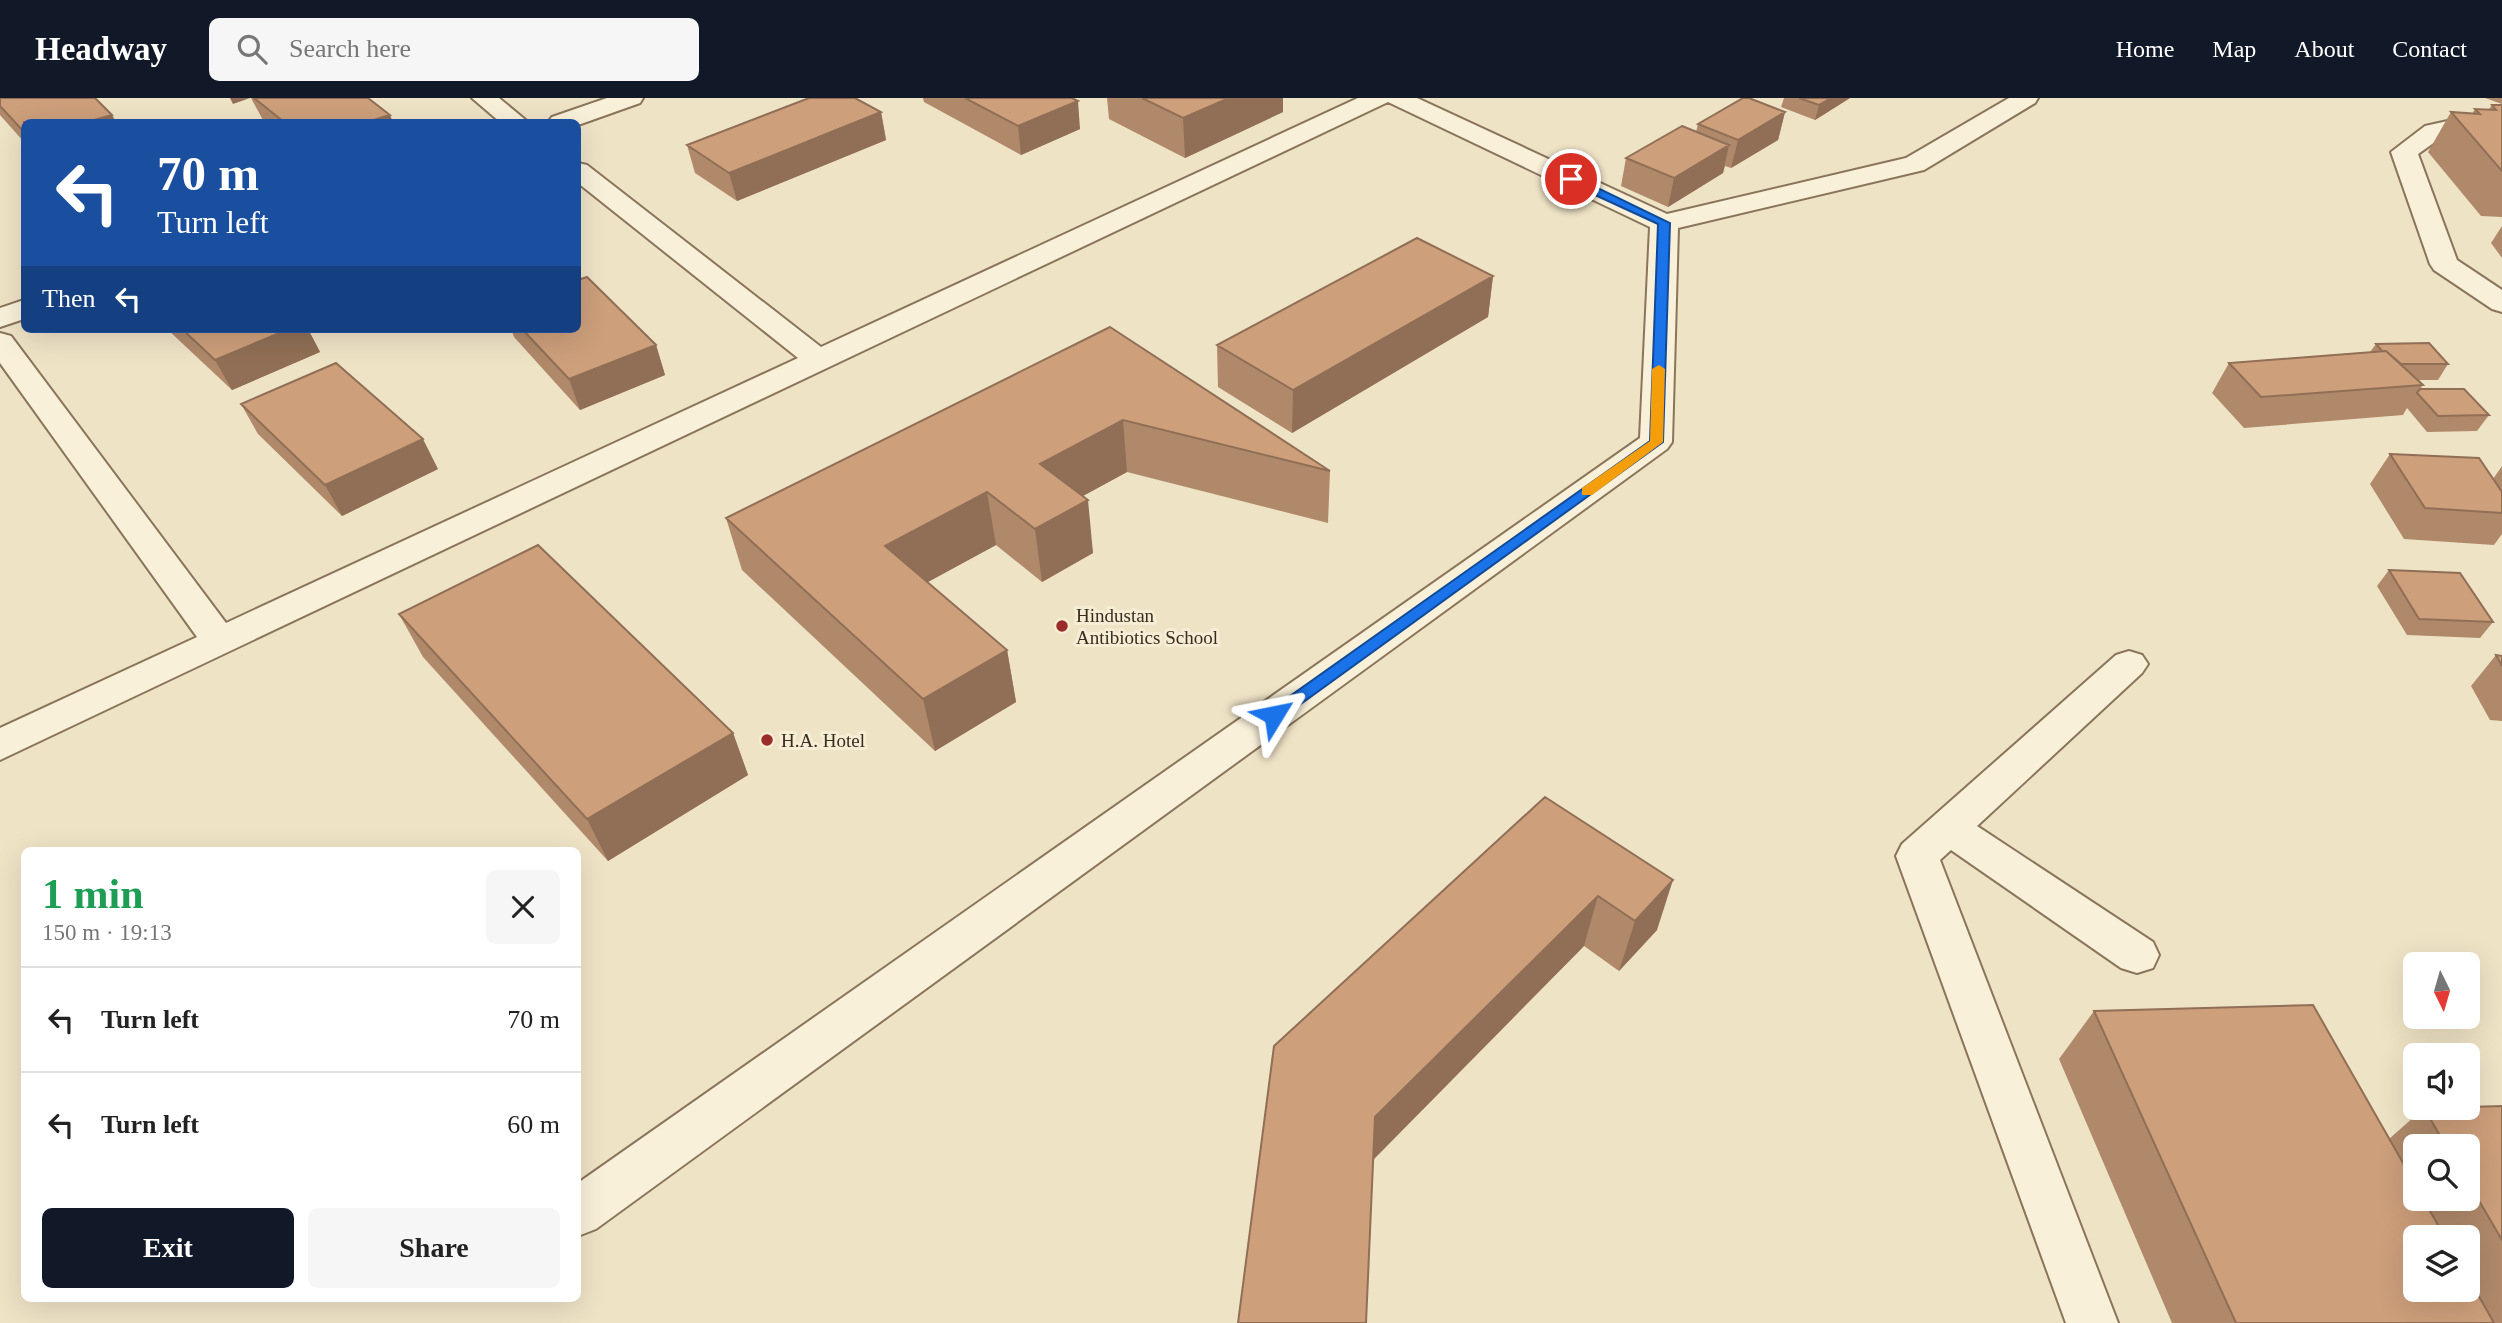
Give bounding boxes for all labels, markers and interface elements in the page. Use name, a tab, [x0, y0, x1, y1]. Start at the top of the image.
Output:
search box	[209, 18, 699, 81]
icon: search	[233, 30, 271, 68]
text: Headway	[35, 31, 167, 67]
text: Search here	[289, 34, 411, 63]
text: Home	[2116, 36, 2174, 62]
text: Map	[2212, 36, 2256, 62]
text: About	[2294, 36, 2354, 62]
text: Contact	[2392, 36, 2467, 62]
text: 70 m	[157, 146, 259, 201]
icon: left	[42, 147, 133, 238]
pin	[1541, 149, 1601, 209]
icon: arrive	[1552, 160, 1590, 198]
text: Turn left	[157, 204, 269, 240]
icon: left	[109, 280, 147, 318]
text: Then	[42, 284, 95, 313]
place label: Hindustan Antibiotics School	[1076, 605, 1218, 648]
marker: Hindustan Antibiotics School	[1054, 618, 1070, 634]
position arrow	[1237, 678, 1311, 752]
place label: H.A. Hotel	[781, 730, 865, 751]
marker: H.A. Hotel	[759, 732, 775, 748]
button: close	[486, 870, 560, 944]
text: 1 min	[42, 871, 144, 917]
text: 150 m · 19:13	[42, 920, 172, 945]
north arrow	[2403, 952, 2480, 1029]
map controls	[2403, 952, 2480, 1302]
icon: left	[42, 1001, 80, 1039]
text: Turn left	[101, 1005, 199, 1034]
text: 70 m	[507, 1005, 560, 1034]
button: sound	[2403, 1043, 2480, 1120]
icon: left	[42, 1106, 80, 1144]
text: Turn left	[101, 1110, 199, 1139]
text: 60 m	[507, 1110, 560, 1139]
button: search	[2403, 1134, 2480, 1211]
button: Exit	[42, 1208, 294, 1288]
button: Share	[308, 1208, 560, 1288]
button: layers	[2403, 1225, 2480, 1302]

